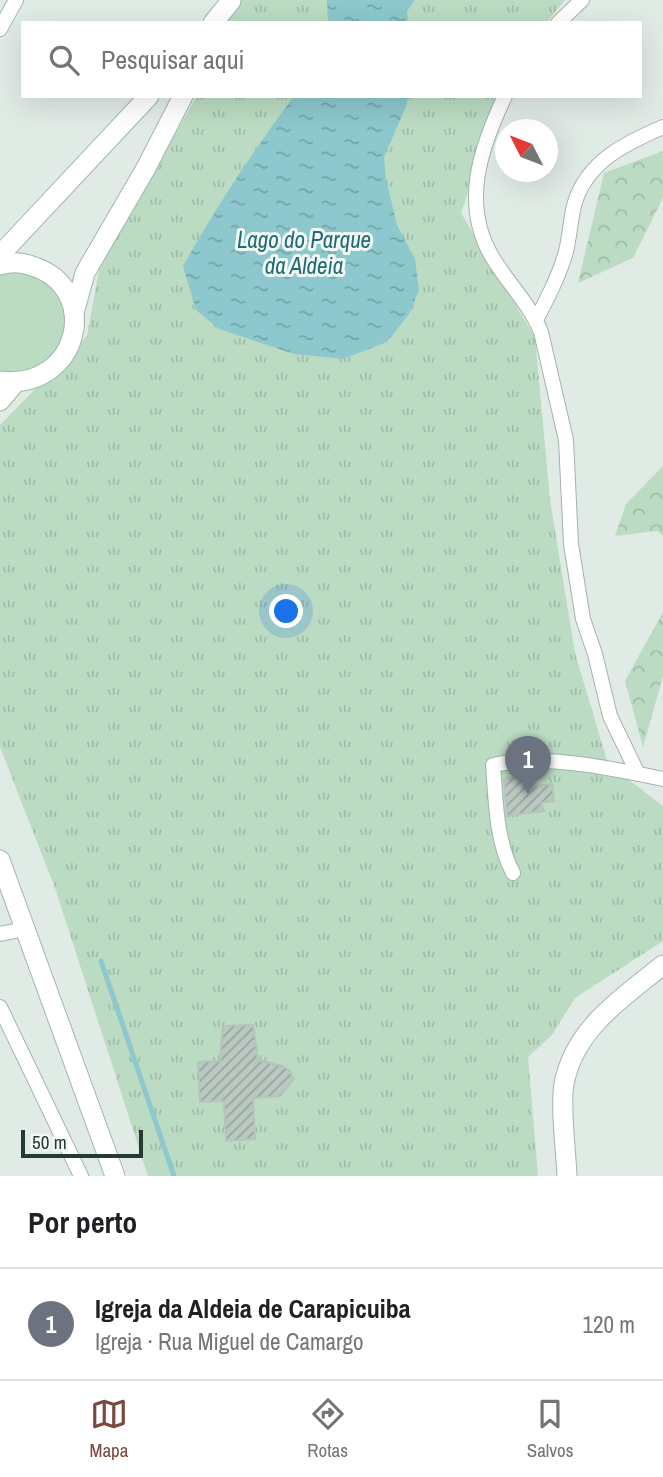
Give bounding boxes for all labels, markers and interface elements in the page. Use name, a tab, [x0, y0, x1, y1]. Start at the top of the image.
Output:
search box	[21, 21, 642, 98]
icon: search	[45, 41, 83, 79]
text: Pesquisar aqui	[101, 42, 244, 77]
north arrow	[495, 119, 558, 182]
water label: Lago do Parque da Aldeia	[237, 224, 371, 281]
your location	[269, 594, 303, 628]
pin: 1	[505, 736, 551, 794]
scale bar	[21, 1127, 144, 1159]
text: 50 m	[32, 1129, 67, 1155]
text: Por perto	[28, 1202, 137, 1242]
text: Igreja da Aldeia de Carapicuiba	[95, 1291, 411, 1326]
text: 1	[46, 1309, 56, 1340]
text: 120 m	[583, 1309, 635, 1340]
text: Igreja · Rua Miguel de Camargo	[95, 1326, 363, 1357]
tab: Mapa	[89, 1395, 128, 1463]
tab: Rotas	[307, 1395, 348, 1463]
tab: Salvos	[527, 1395, 574, 1463]

